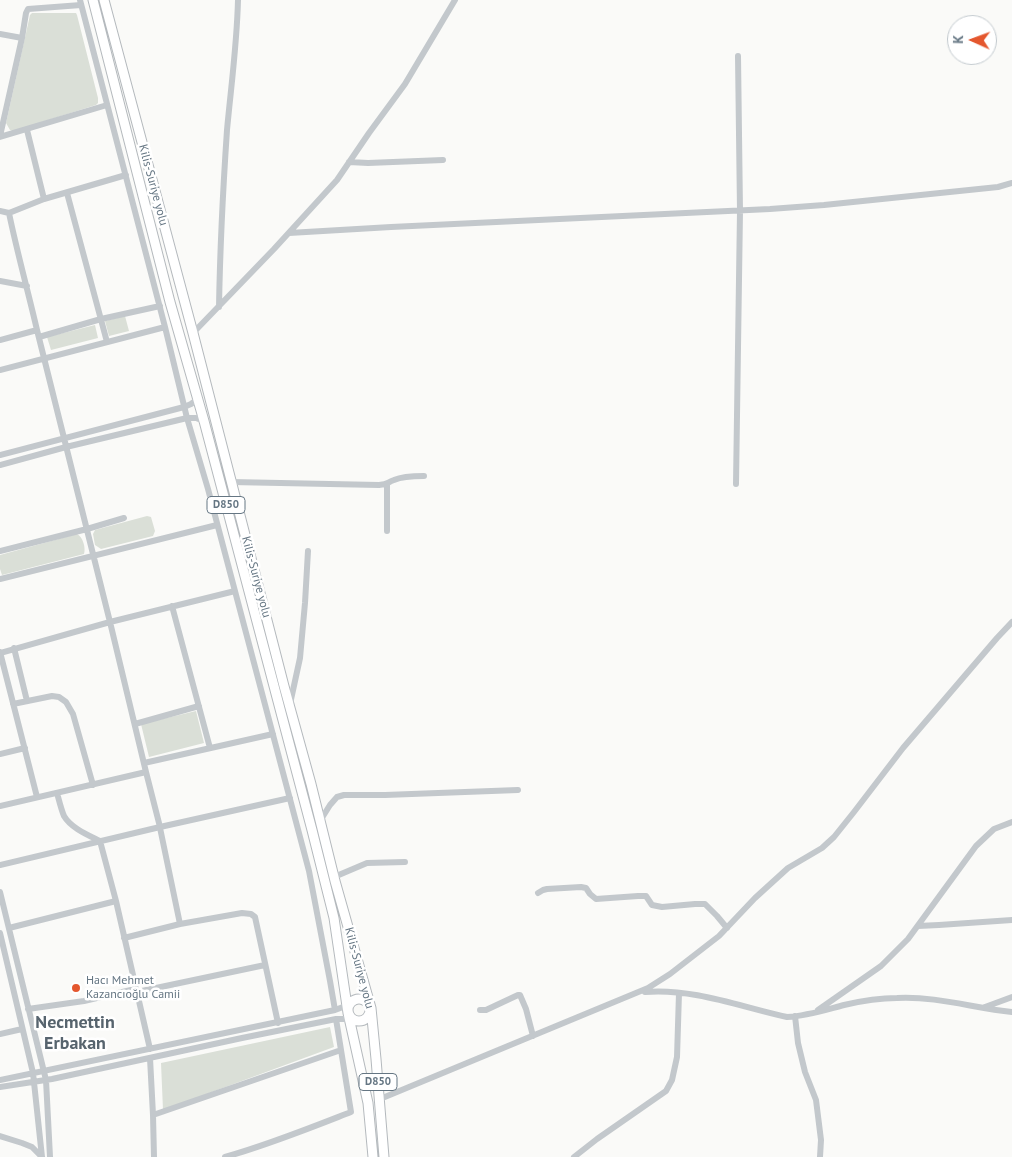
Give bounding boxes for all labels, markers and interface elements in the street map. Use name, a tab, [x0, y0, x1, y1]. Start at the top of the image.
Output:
north arrow	[947, 15, 997, 65]
text: K	[949, 35, 967, 44]
street label: Kilis-Suriye yolu	[135, 143, 171, 227]
road number: D850	[207, 496, 245, 514]
street label: Kilis-Suriye yolu	[238, 535, 274, 619]
street label: Kilis-Suriye yolu	[341, 926, 377, 1010]
place label: Hacı Mehmet Kazancıoğlu Camii	[86, 974, 180, 1002]
marker: Hacı Mehmet Kazancıoğlu Camii	[70, 982, 82, 994]
district label: Necmettin Erbakan	[35, 1012, 115, 1054]
road number: D850	[359, 1074, 397, 1090]

